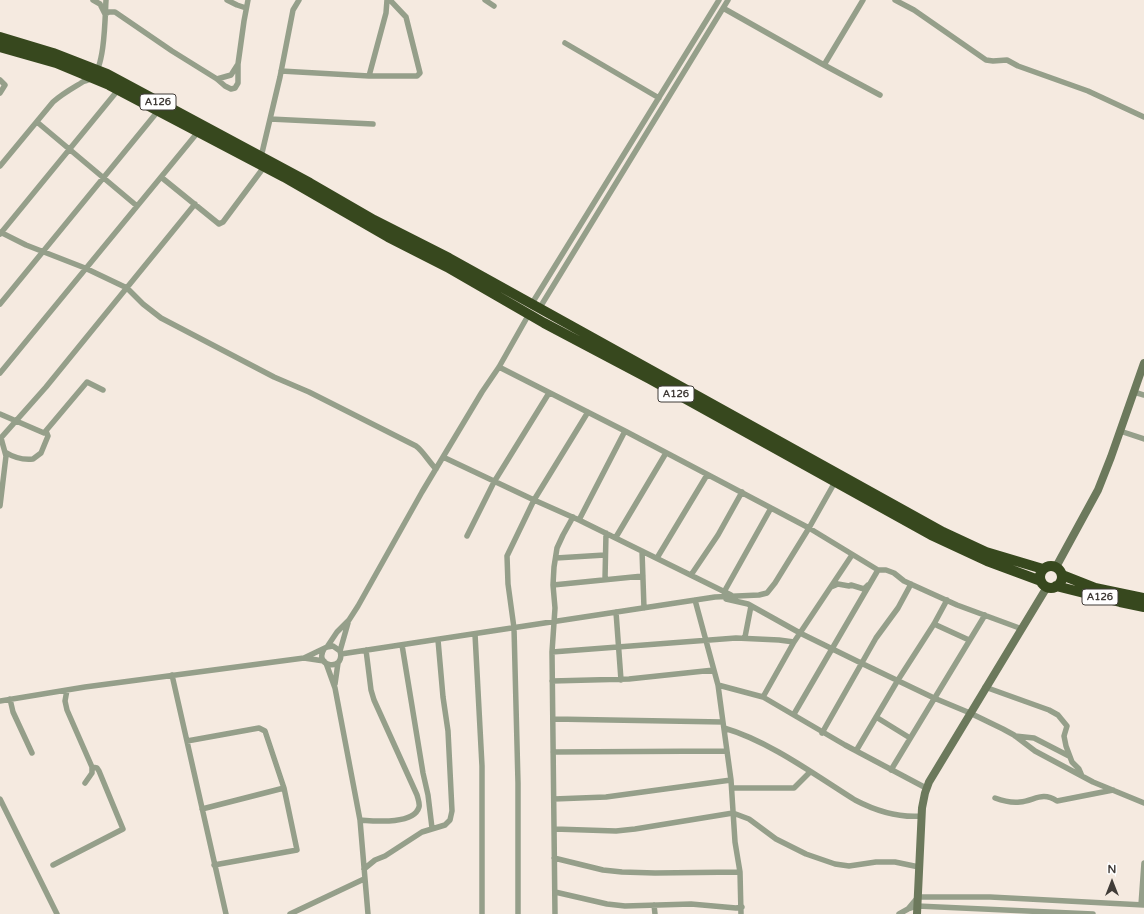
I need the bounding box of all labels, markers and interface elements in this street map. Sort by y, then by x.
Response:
road number: A126 [140,94,176,110]
road number: A126 [658,386,694,402]
road number: A126 [1082,589,1118,605]
north arrow [1092,862,1132,902]
text: N [1108,863,1116,876]

